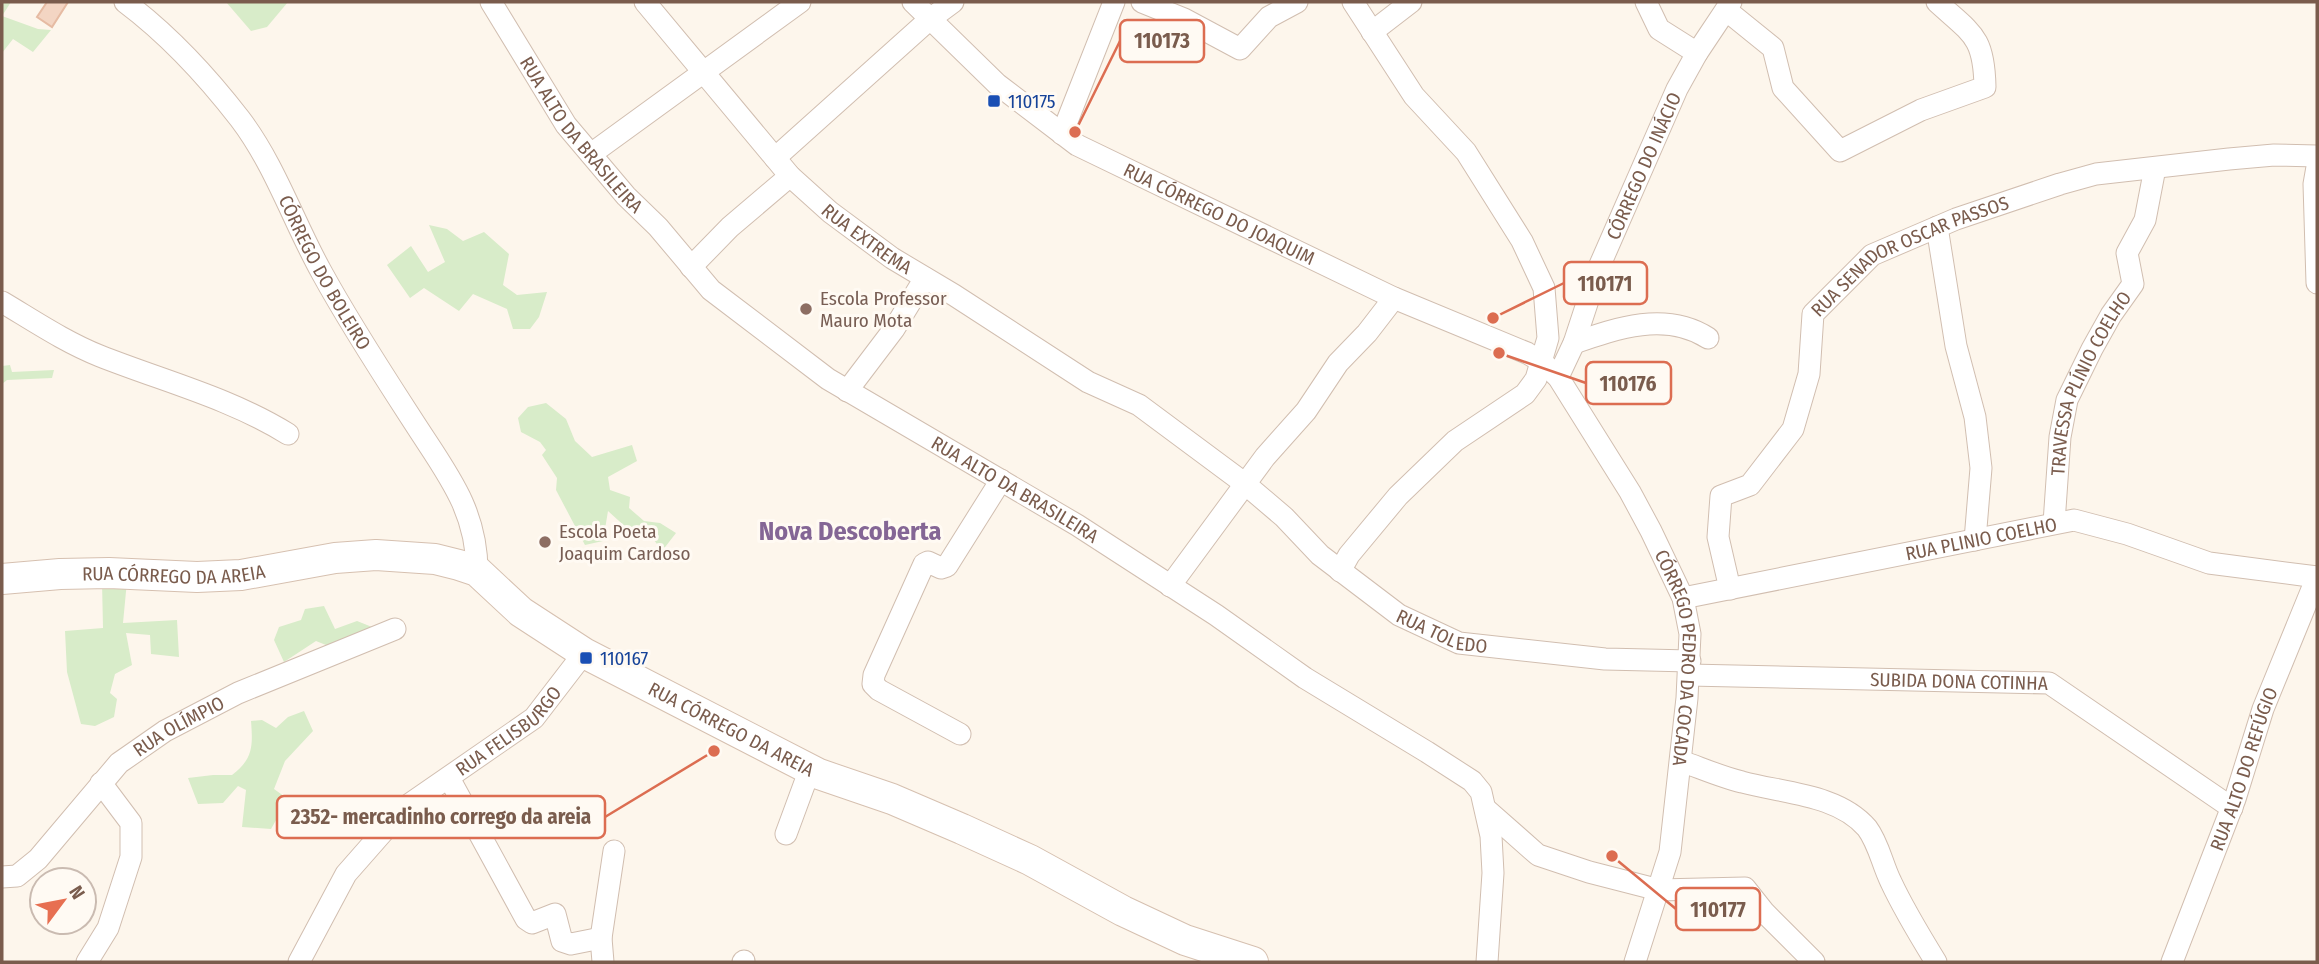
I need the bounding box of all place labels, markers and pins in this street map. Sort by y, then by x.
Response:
callout: 110173 [1120,20,1204,62]
place label: 110175 [1008,90,1056,113]
marker: 110175 [986,93,1002,109]
callout: 110171 [1564,262,1647,304]
place label: Escola Professor Mauro Mota [820,287,947,332]
marker: Escola Professor Mauro Mota [798,301,814,317]
callout: 110176 [1586,362,1671,404]
place label: Escola Poeta Joaquim Cardoso [559,520,690,565]
marker: Escola Poeta Joaquim Cardoso [537,534,553,550]
place label: 110167 [600,647,648,670]
marker: 110167 [578,650,594,666]
callout: 2352- mercadinho corrego da areia [277,796,605,838]
callout: 110177 [1676,888,1760,930]

